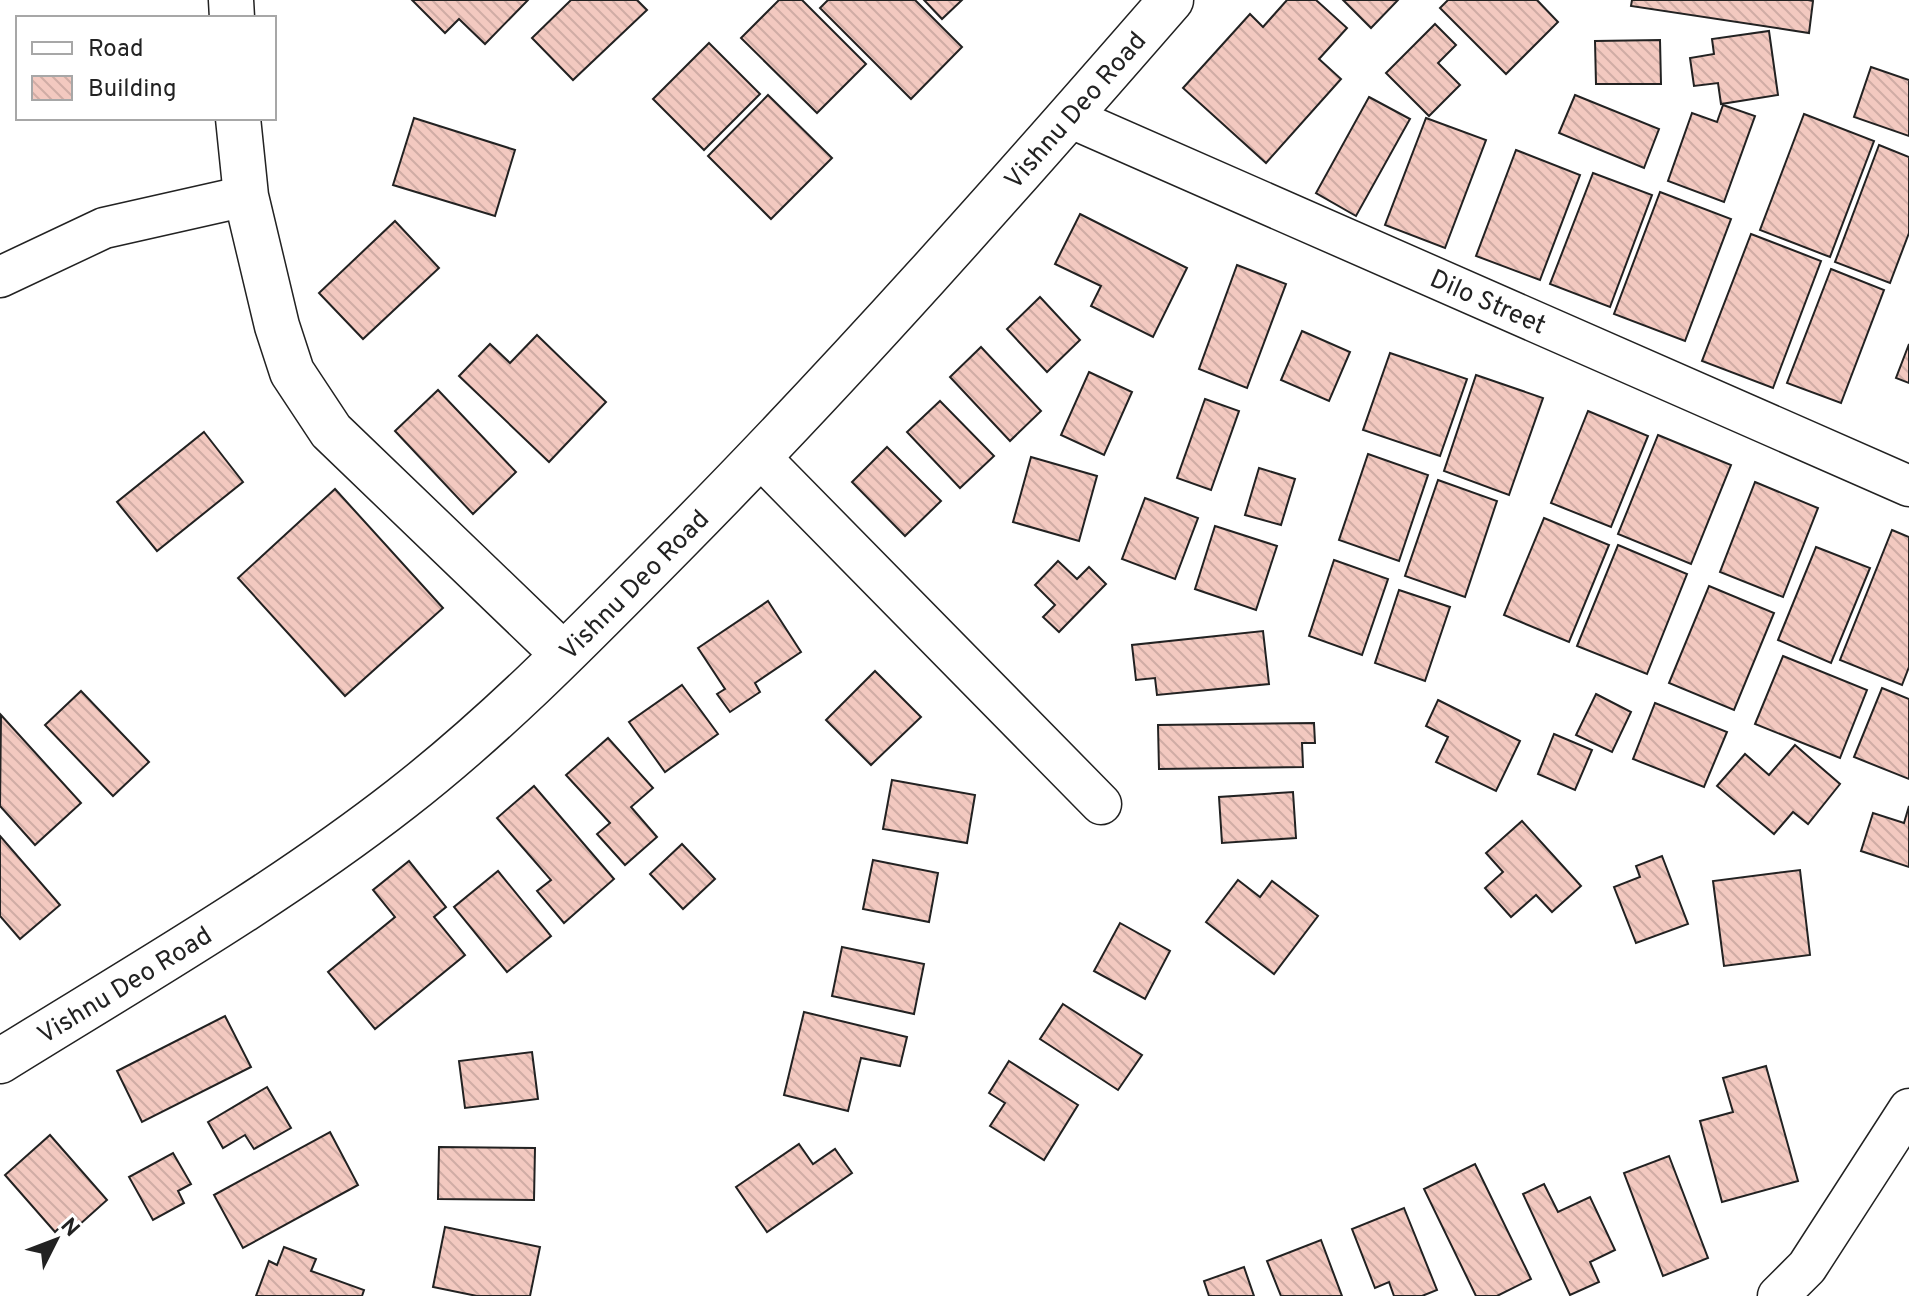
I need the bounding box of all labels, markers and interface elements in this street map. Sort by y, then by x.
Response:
legend [16,16,276,120]
street label: Vishnu Deo Road [998,26,1155,197]
text: Road [88,35,144,65]
text: Building [88,75,177,105]
street label: Dilo Street [1424,264,1550,343]
street label: Vishnu Deo Road [554,504,717,668]
street label: Vishnu Deo Road [32,920,219,1053]
north arrow [16,1200,96,1280]
text: N [54,1213,84,1243]

